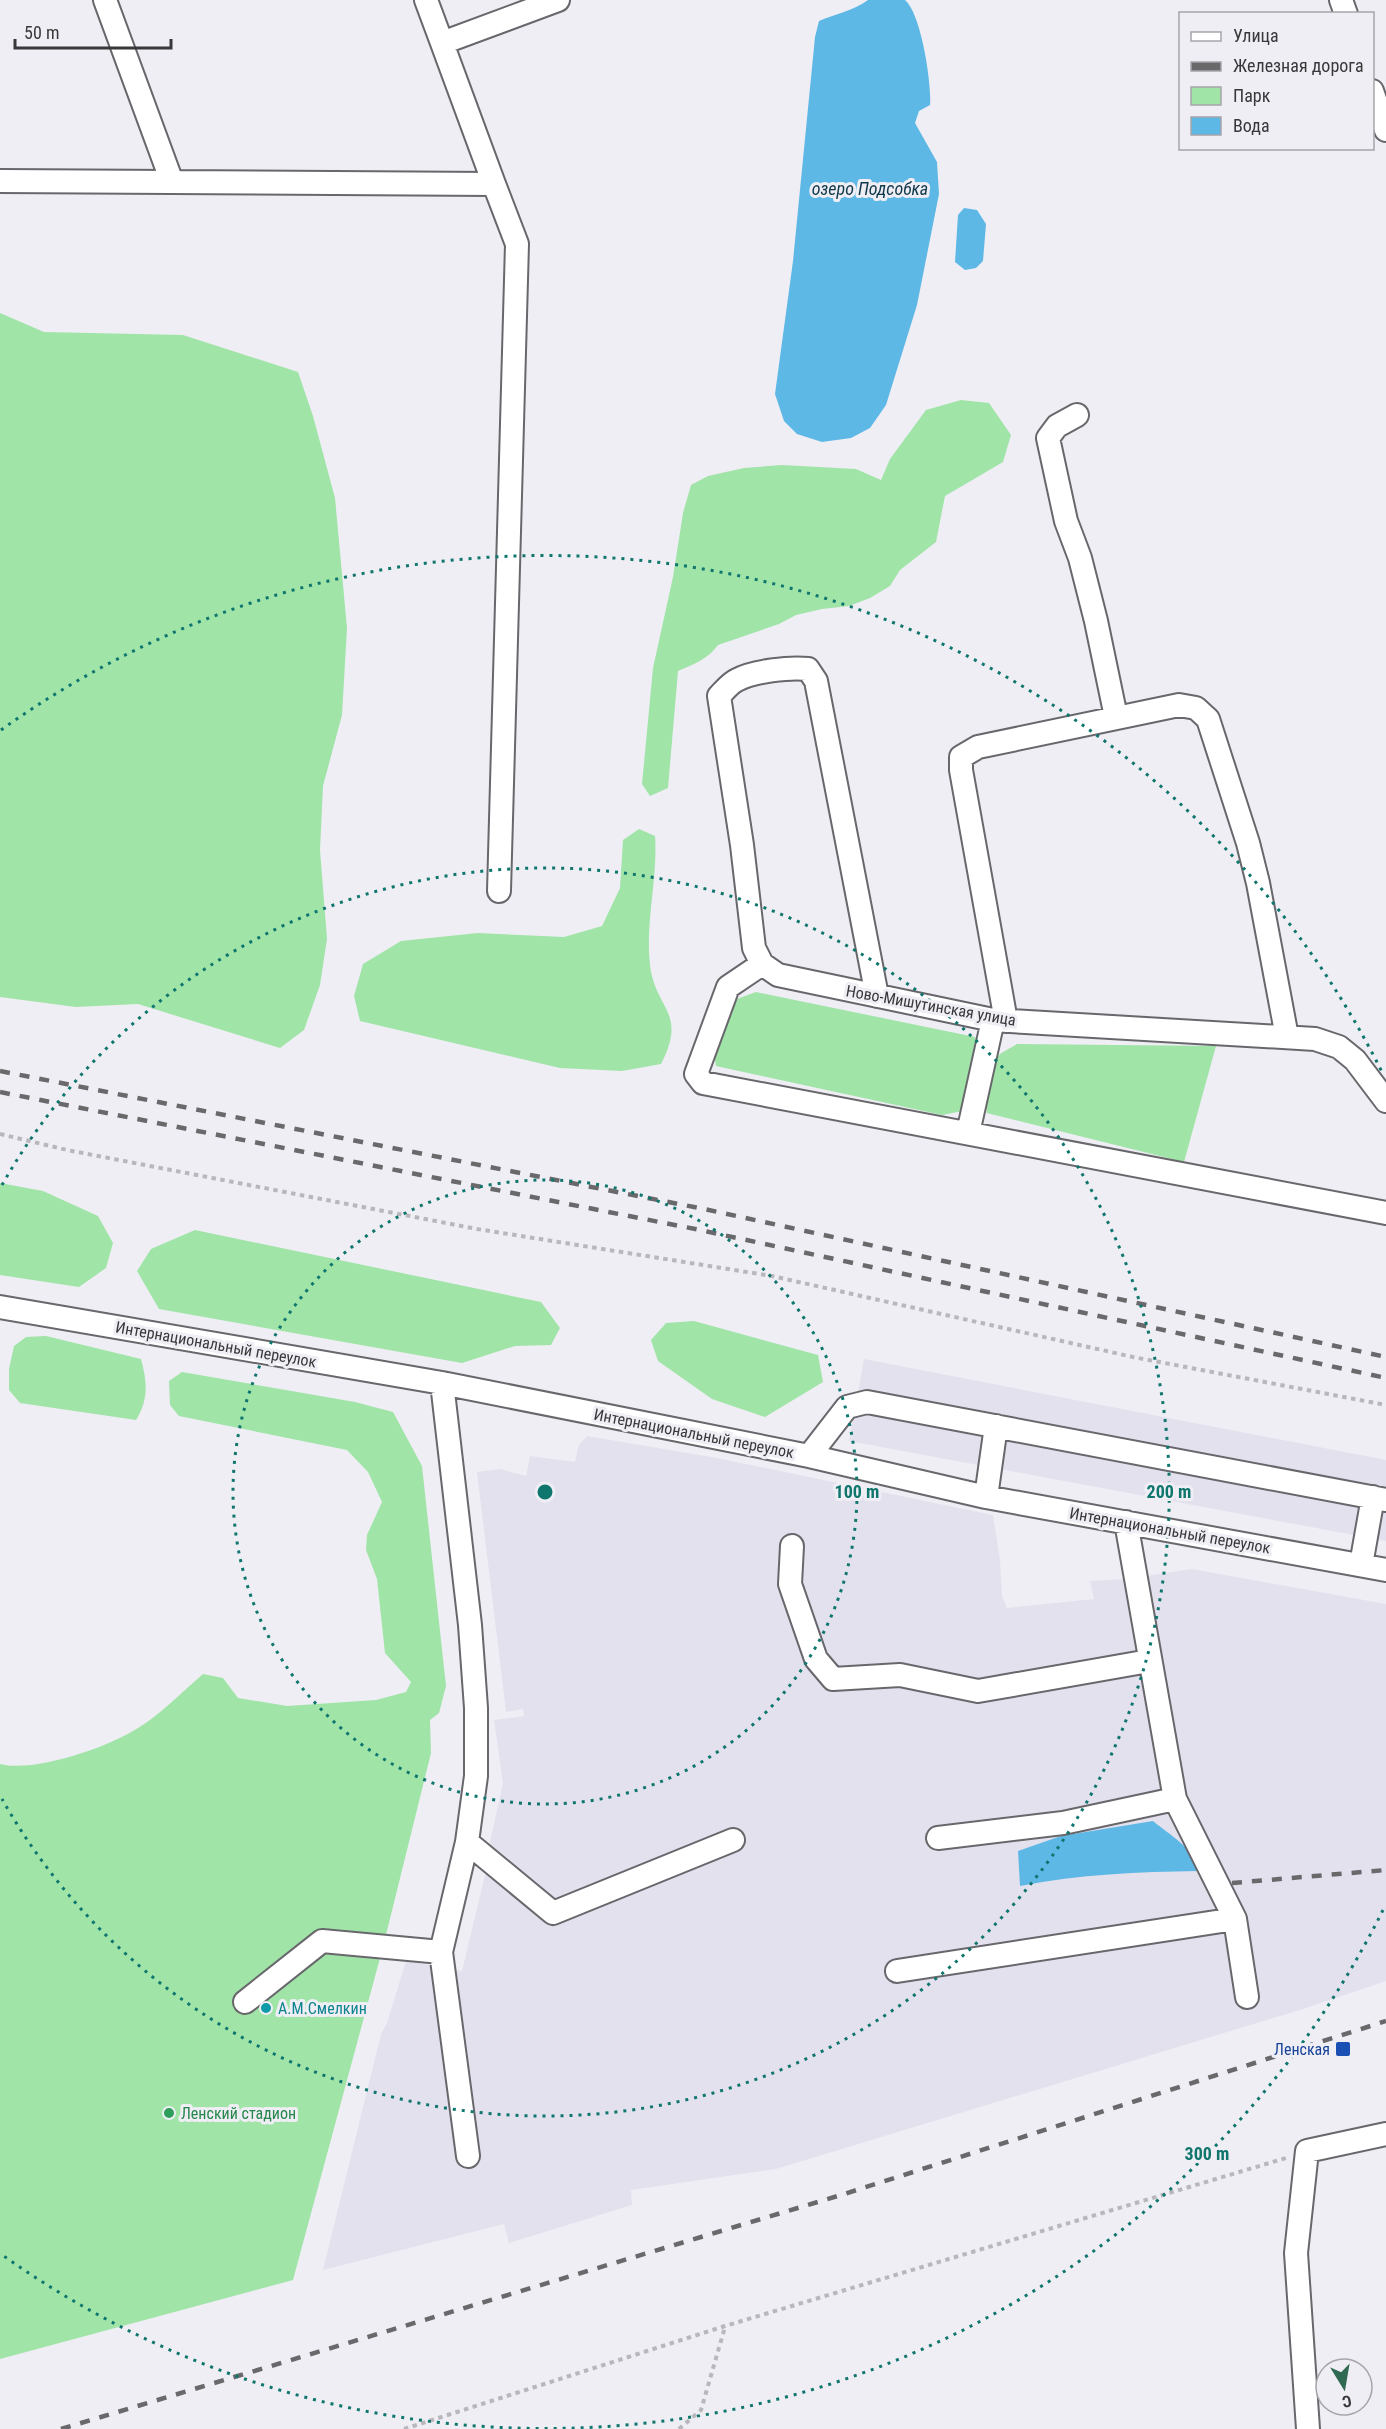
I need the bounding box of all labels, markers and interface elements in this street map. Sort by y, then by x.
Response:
scale bar [15,12,171,50]
legend [1179,12,1374,150]
text: 50 m [24,22,59,43]
text: Улица [1233,25,1279,46]
text: Железная дорога [1233,55,1364,76]
text: Парк [1233,85,1271,106]
text: Вода [1233,115,1270,136]
water label: озеро Подсобка [812,178,928,199]
street label: Ново-Мишутинская улица [845,981,1017,1030]
street label: Интернациональный переулок [114,1317,318,1372]
street label: Интернациональный переулок [592,1405,796,1462]
text: 100 m [835,1481,879,1502]
text: 200 m [1147,1481,1191,1502]
centre of rings [535,1482,555,1502]
street label: Интернациональный переулок [1068,1503,1272,1558]
place label: А.М.Смелкин [278,1999,367,2018]
marker: А.М.Смелкин [259,2001,273,2015]
place label: Ленская [1274,2040,1330,2059]
marker: Ленская [1334,2040,1352,2058]
place label: Ленский стадион [181,2104,296,2123]
marker: Ленский стадион [162,2106,176,2120]
text: 300 m [1185,2143,1229,2164]
north arrow [1314,2357,1374,2417]
text: С [1340,2391,1353,2411]

